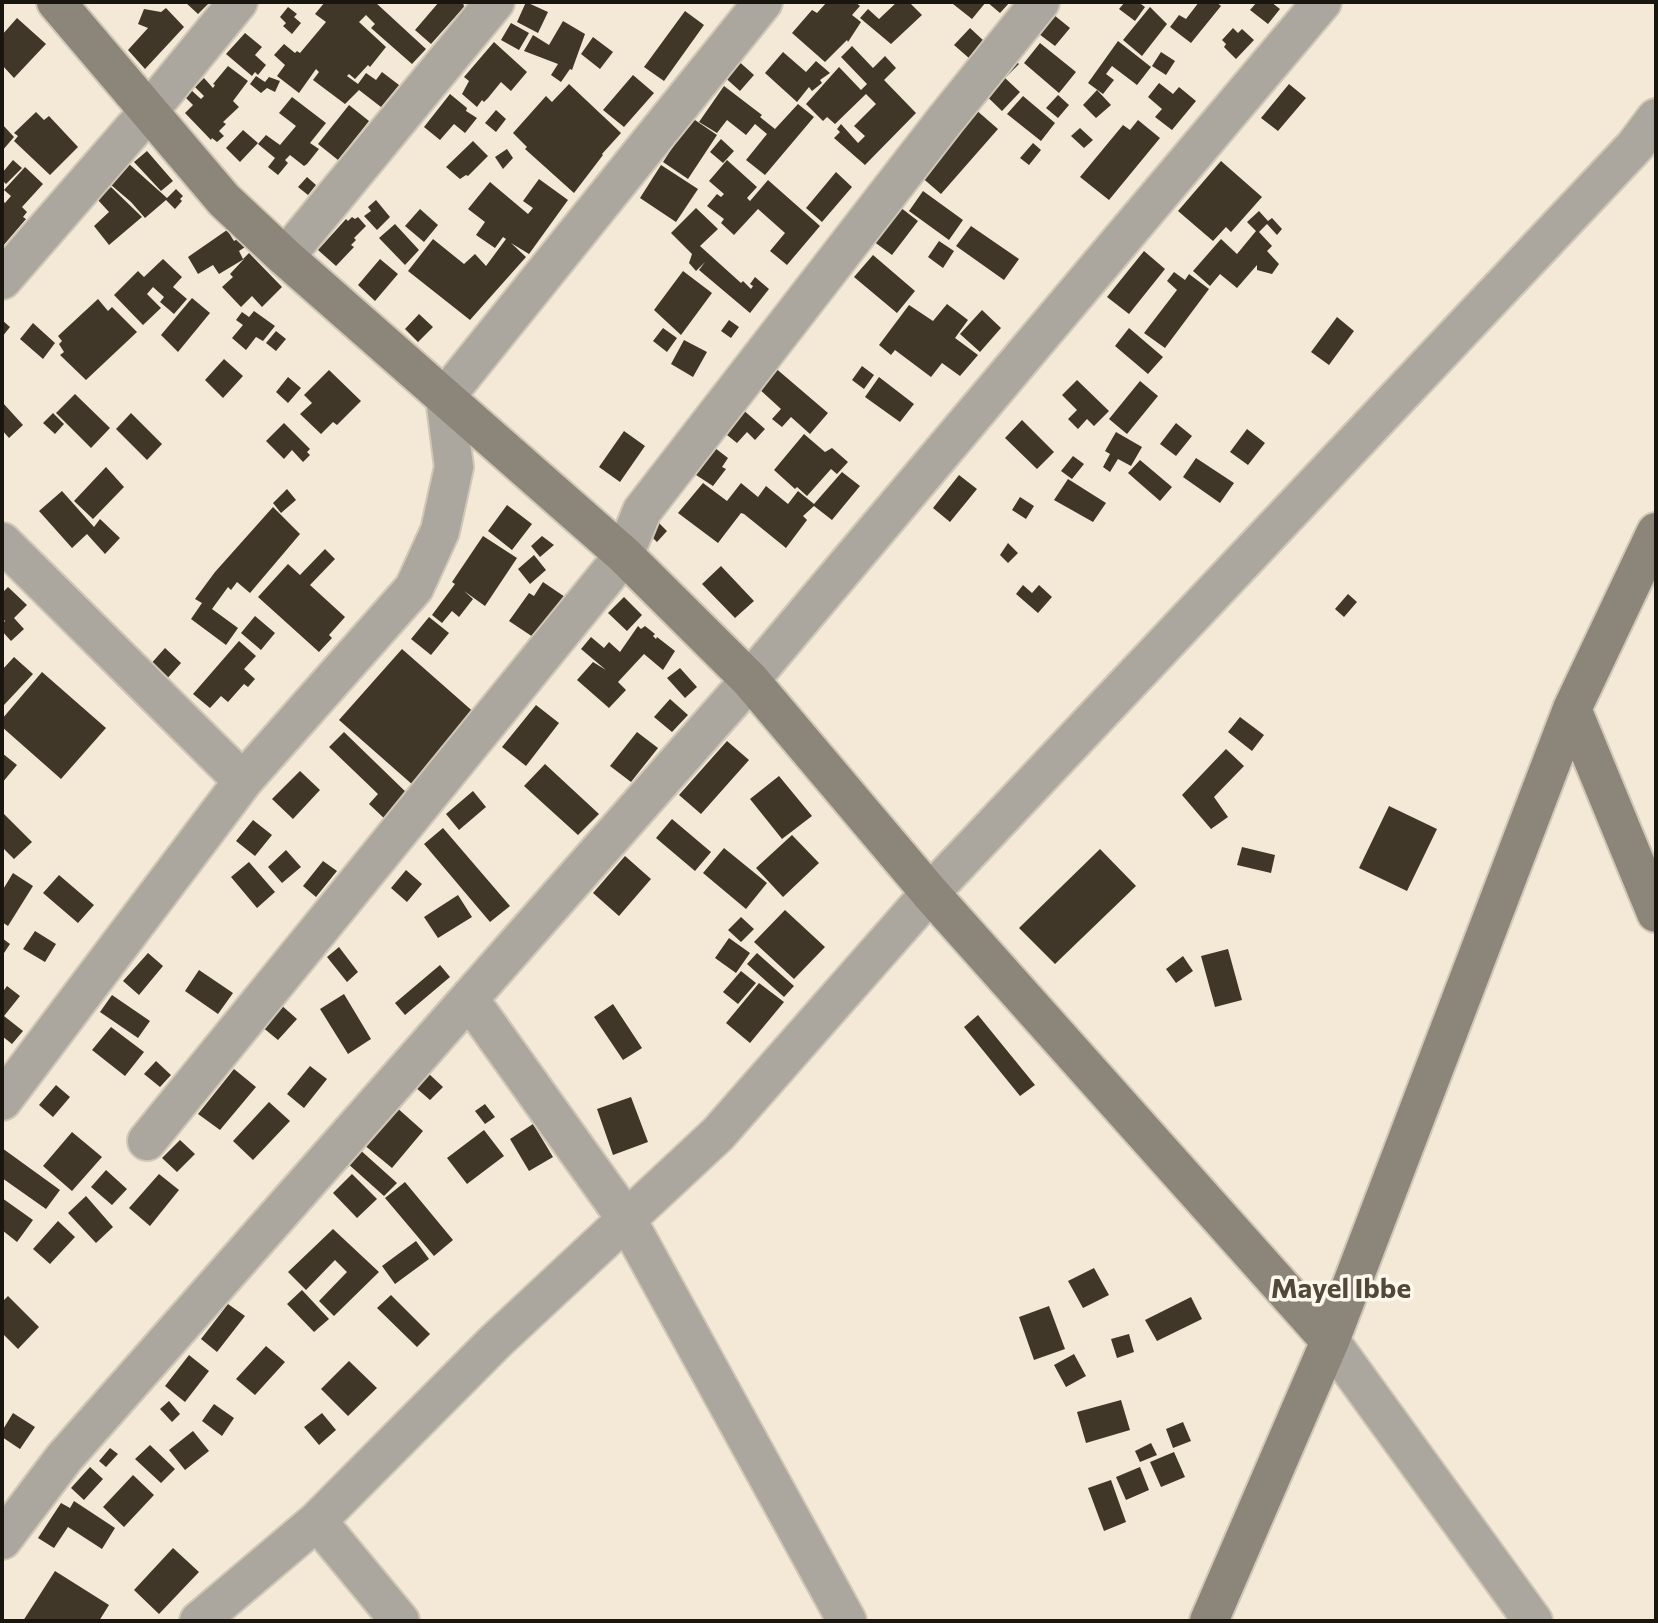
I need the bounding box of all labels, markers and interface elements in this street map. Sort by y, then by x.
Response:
district label: Mayel Ibbe [1271,1272,1411,1306]

